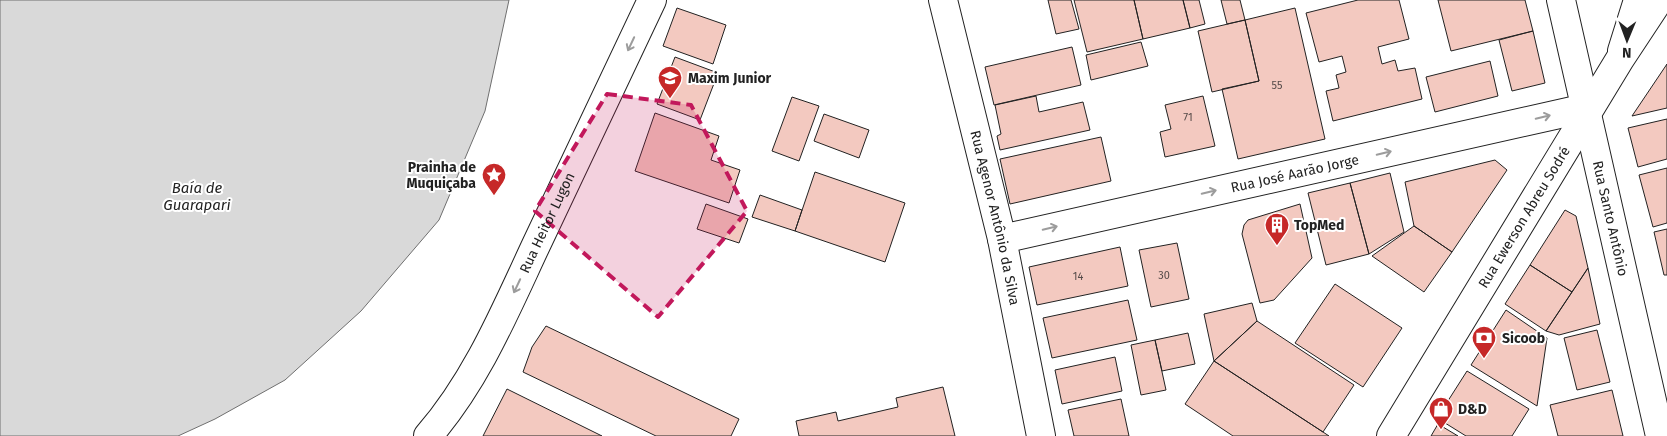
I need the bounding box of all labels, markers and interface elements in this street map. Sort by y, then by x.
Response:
north arrow [1602,15,1652,65]
one-way arrow [626,36,635,51]
text: N [1622,44,1632,61]
school or university icon: Maxim Junior [657,65,683,99]
place label: Maxim Junior [688,70,772,87]
house number: 55 [1272,79,1283,92]
house number: 71 [1183,111,1193,124]
one-way arrow [1534,112,1550,121]
street label: Rua Agenor Antônio da Silva [966,129,1023,307]
street label: Rua Ewerson Abreu Sodré [1475,144,1574,291]
one-way arrow [1376,148,1392,157]
street label: Rua José Aarão Jorge [1229,151,1361,196]
place label: Prainha de Muquiçaba [407,159,476,193]
street label: Rua Santo Antônio [1589,159,1631,278]
place icon: Prainha de Muquiçaba [481,162,507,196]
street label: Rua Heitor Lugon [516,170,579,276]
water label: Baía de Guarapari [163,179,231,214]
one-way arrow [1200,187,1216,196]
building icon: TopMed [1264,212,1290,246]
place label: TopMed [1294,217,1344,234]
one-way arrow [1042,223,1058,232]
house number: 30 [1158,269,1170,282]
house number: 14 [1073,270,1083,283]
one-way arrow [512,278,521,293]
bank icon: Sicoob [1471,325,1497,359]
place label: Sicoob [1502,330,1545,347]
shop icon: D&D [1428,396,1454,430]
place label: D&D [1458,401,1487,418]

